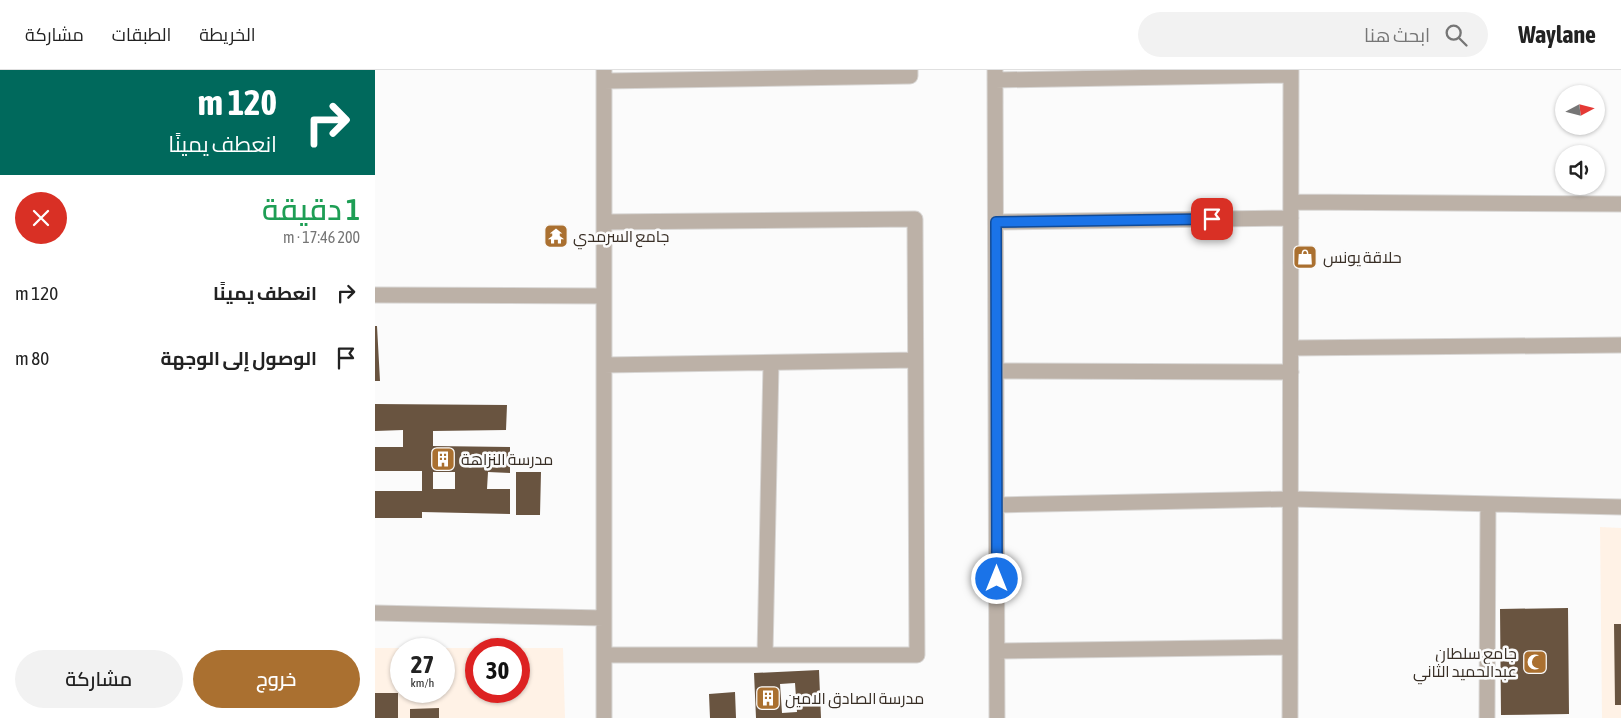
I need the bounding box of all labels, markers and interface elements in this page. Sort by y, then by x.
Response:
search box [1138,12,1488,57]
icon: search [1442,21,1470,49]
text: Waylane [1518,21,1596,48]
text: مشاركة [25,24,84,45]
text: الطبقات [112,24,171,45]
text: الخريطة [199,24,256,45]
text: ابحث هنا [1364,24,1430,46]
text: 120 m [198,82,277,122]
north arrow [1555,85,1605,135]
map controls [1555,85,1605,195]
icon: right [295,90,360,155]
text: انعطف يمينًا [168,131,277,157]
button: sound [1555,145,1605,195]
button: close [15,192,67,244]
text: 1 دقيقة [262,192,360,226]
pin [1191,198,1233,240]
icon: arrive [1198,205,1226,233]
temple icon: جامع السرمدي [543,223,569,249]
place label: جامع السرمدي [573,227,669,250]
text: 200 m · 17:46 [283,228,360,246]
shop icon: حلاقة يونس [1292,244,1318,270]
place label: حلاقة يونس [1323,248,1402,268]
icon: right [332,279,360,307]
text: 120 m [15,282,58,304]
text: انعطف يمينًا [213,282,317,304]
icon: arrive [332,344,360,372]
text: 80 m [15,347,49,369]
text: الوصول إلى الوجهة [160,347,317,369]
building icon: مدرسة النزاهة [430,446,456,472]
place label: مدرسة النزاهة [461,450,553,469]
position arrow [970,552,1022,604]
speed limit sign: 30 [465,638,530,703]
place label: جامع سلطان عبدالحميد الثاني [1413,644,1517,685]
mosque icon: جامع سلطان عبدالحميد الثاني [1522,649,1548,675]
button: مشاركة [15,650,183,708]
button: خروج [193,650,360,708]
text: 27 [411,650,434,678]
text: km/h [411,676,434,690]
building icon: مدرسة الصادق الامين [755,685,781,711]
place label: مدرسة الصادق الامين [785,689,924,709]

